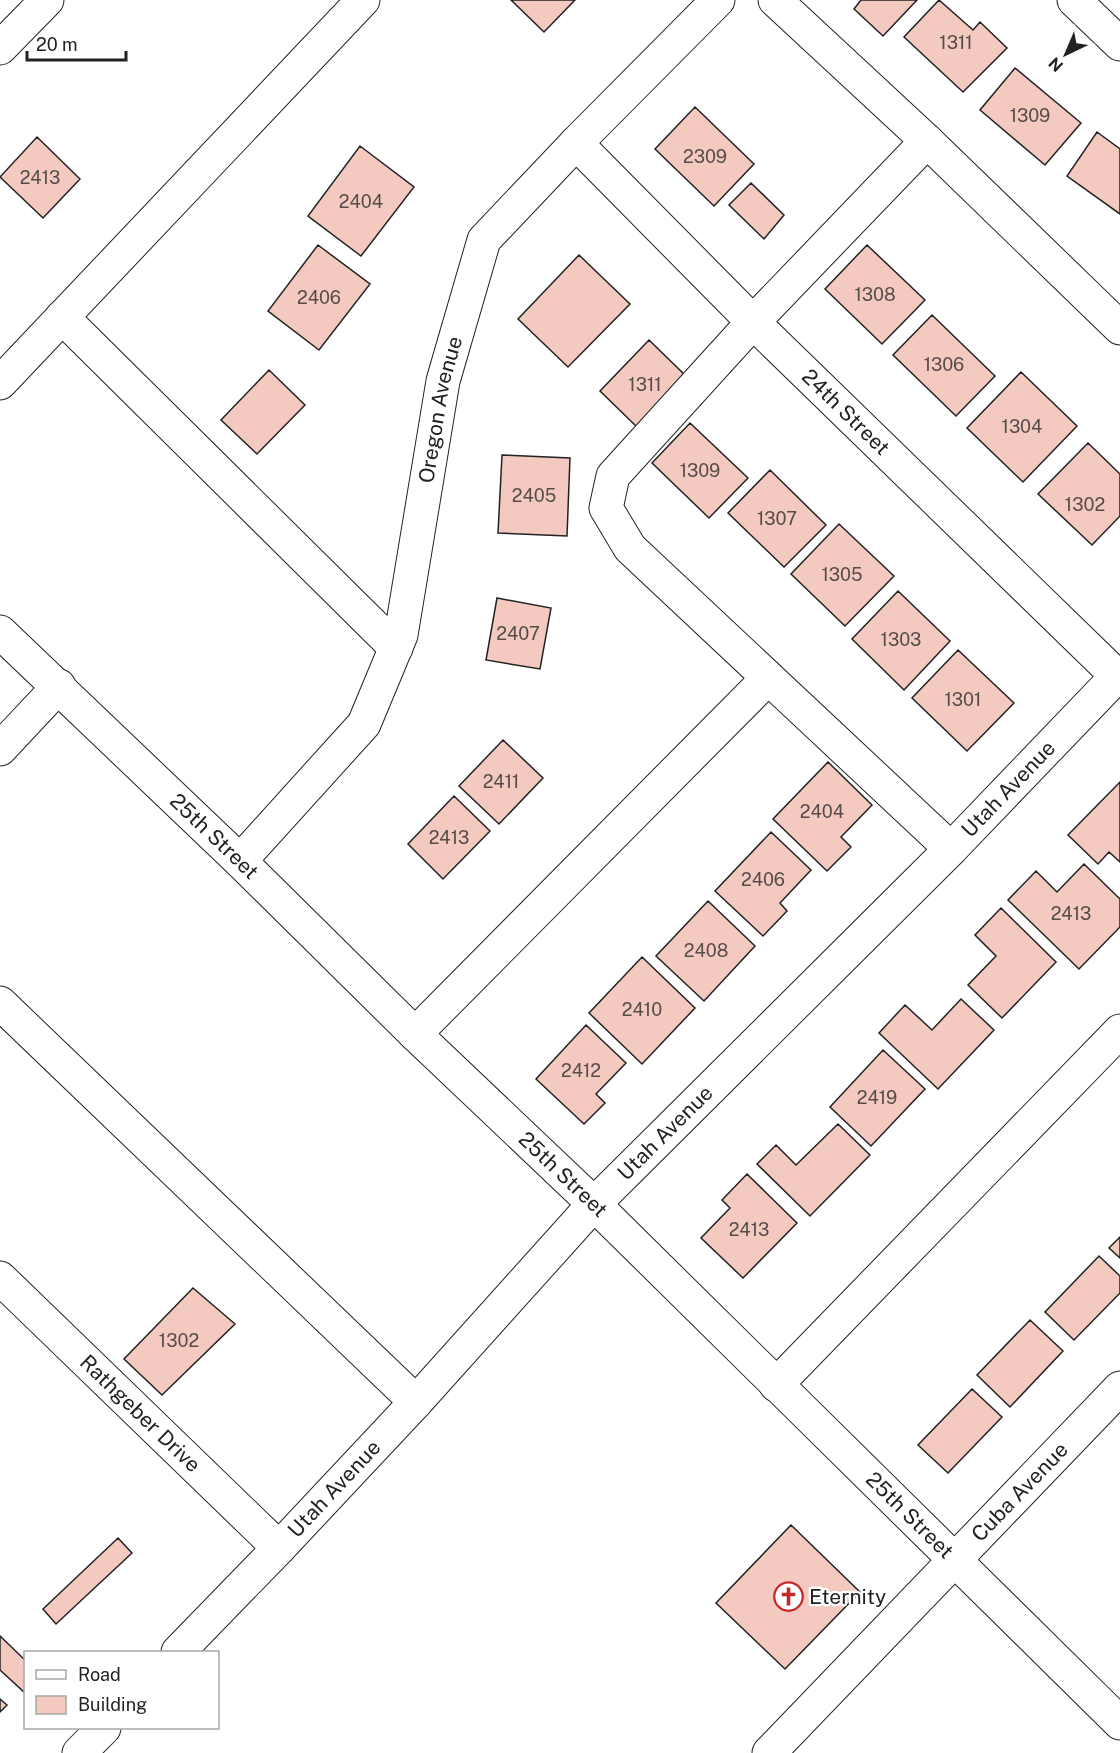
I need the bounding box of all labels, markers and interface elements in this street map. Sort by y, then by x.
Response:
scale bar [27,24,126,62]
north arrow [1036,24,1096,84]
house number: 1311 [939,32,973,53]
text: 20 m [36,34,78,55]
text: N [1045,53,1067,76]
house number: 1309 [1010,105,1050,126]
house number: 2309 [683,146,727,167]
house number: 2413 [20,167,60,188]
house number: 2404 [339,191,383,212]
house number: 1308 [854,284,896,305]
house number: 2406 [297,287,341,308]
street label: Oregon Avenue [413,333,467,485]
house number: 1306 [924,354,964,375]
street label: 24th Street [797,364,895,460]
house number: 1311 [628,374,662,395]
house number: 1304 [1002,416,1042,437]
house number: 1309 [680,460,720,481]
house number: 2405 [512,485,556,506]
house number: 1302 [1065,494,1105,515]
house number: 1307 [757,508,797,529]
house number: 1305 [821,564,863,585]
house number: 2407 [496,623,540,644]
house number: 1303 [881,629,921,650]
house number: 1301 [945,689,981,710]
street label: Utah Avenue [956,735,1060,842]
house number: 2411 [483,771,519,792]
street label: 25th Street [165,788,264,884]
house number: 2404 [800,801,844,822]
house number: 2413 [429,827,469,848]
house number: 2406 [741,869,785,890]
house number: 2413 [1051,903,1091,924]
house number: 2408 [684,940,728,961]
house number: 2410 [622,999,662,1020]
house number: 2412 [561,1060,601,1081]
street label: Utah Avenue [612,1080,718,1185]
house number: 2419 [857,1087,897,1108]
street label: 25th Street [514,1126,613,1222]
house number: 2413 [729,1219,769,1240]
house number: 1302 [159,1330,199,1351]
street label: Rathgeber Drive [75,1349,206,1477]
street label: Utah Avenue [282,1435,386,1542]
street label: Cuba Avenue [966,1437,1073,1547]
street label: 25th Street [861,1467,959,1564]
church icon: Eternity [772,1581,804,1613]
place label: Eternity [809,1584,886,1609]
legend [24,1651,219,1729]
text: Road [78,1664,121,1685]
text: Building [78,1694,147,1715]

